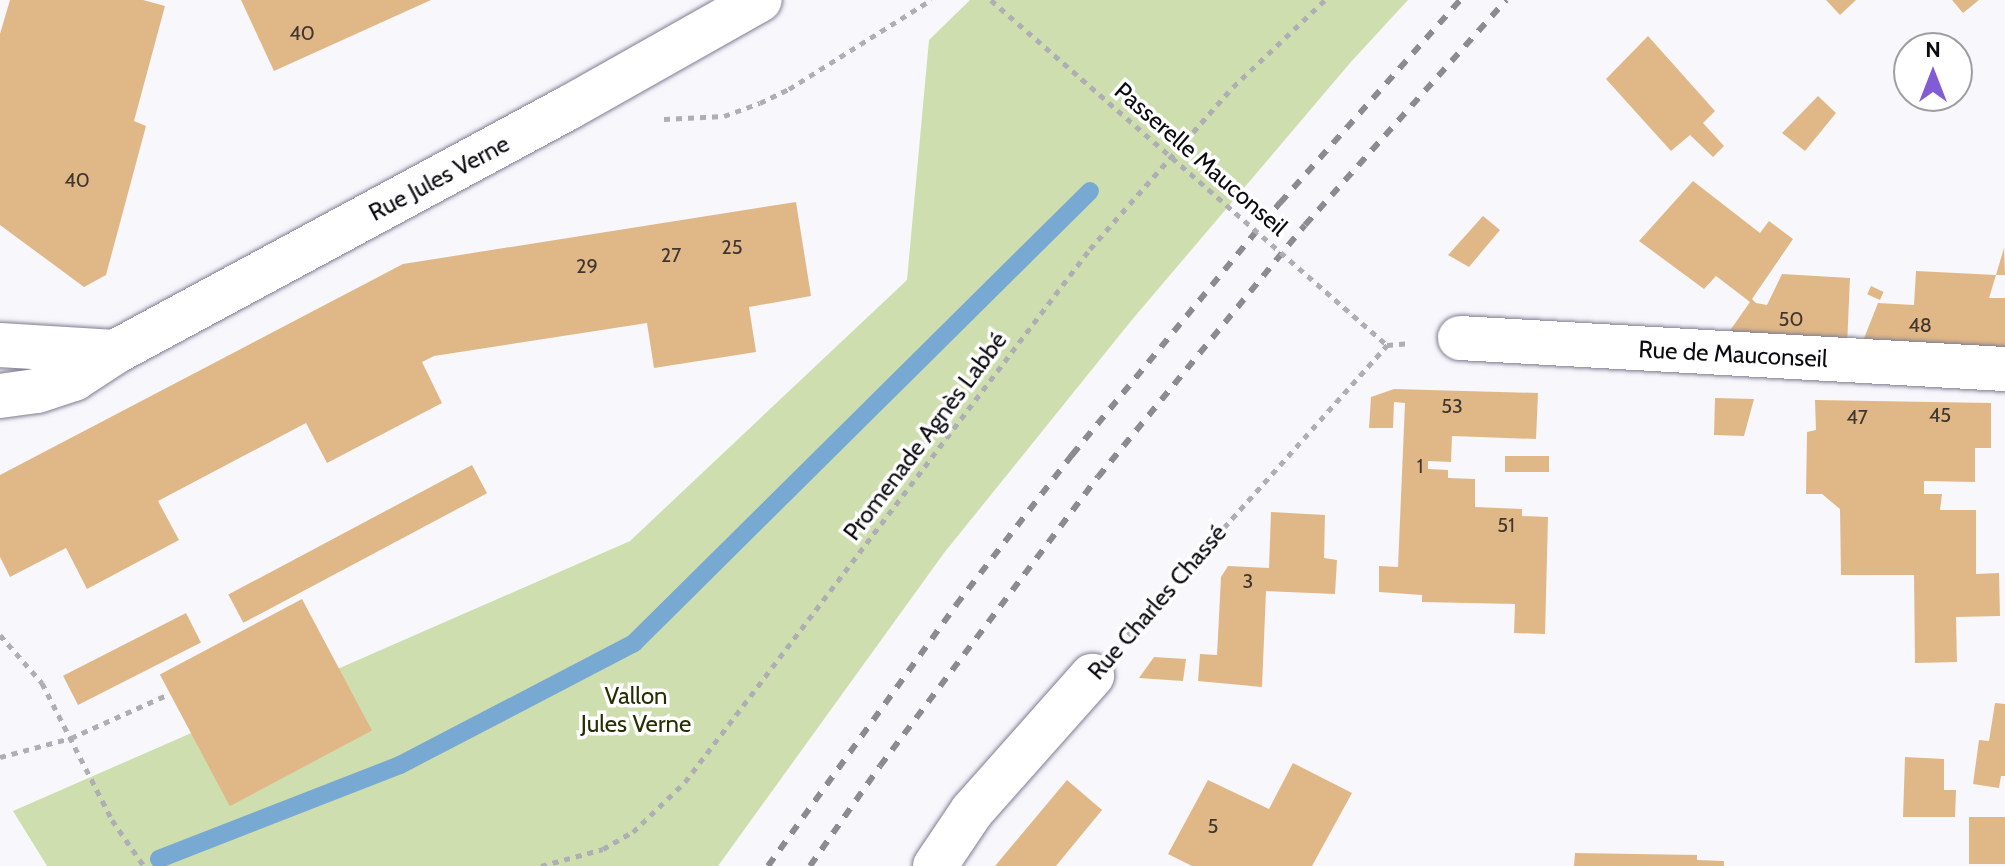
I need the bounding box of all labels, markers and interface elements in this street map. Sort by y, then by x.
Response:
house number: 40 [289,21,315,45]
north arrow [1893,32,1973,112]
text: N [1925,36,1941,63]
street label: Passerelle Mauconseil [1109,76,1293,242]
street label: Rue Jules Verne [364,129,514,227]
house number: 40 [64,168,90,192]
house number: 25 [721,235,743,259]
house number: 27 [661,243,681,267]
house number: 29 [576,254,598,278]
house number: 50 [1779,307,1803,331]
house number: 48 [1908,313,1932,337]
street label: Promenade Agnès Labbé [837,326,1013,546]
street label: Rue de Mauconseil [1638,335,1828,373]
house number: 53 [1441,394,1463,418]
house number: 45 [1929,403,1951,427]
house number: 47 [1846,405,1868,429]
house number: 1 [1417,454,1423,478]
house number: 51 [1497,513,1515,537]
street label: Rue Charles Chassé [1082,519,1232,685]
house number: 3 [1243,569,1253,593]
park label: Vallon Jules Verne [581,682,691,738]
house number: 5 [1208,814,1218,838]

